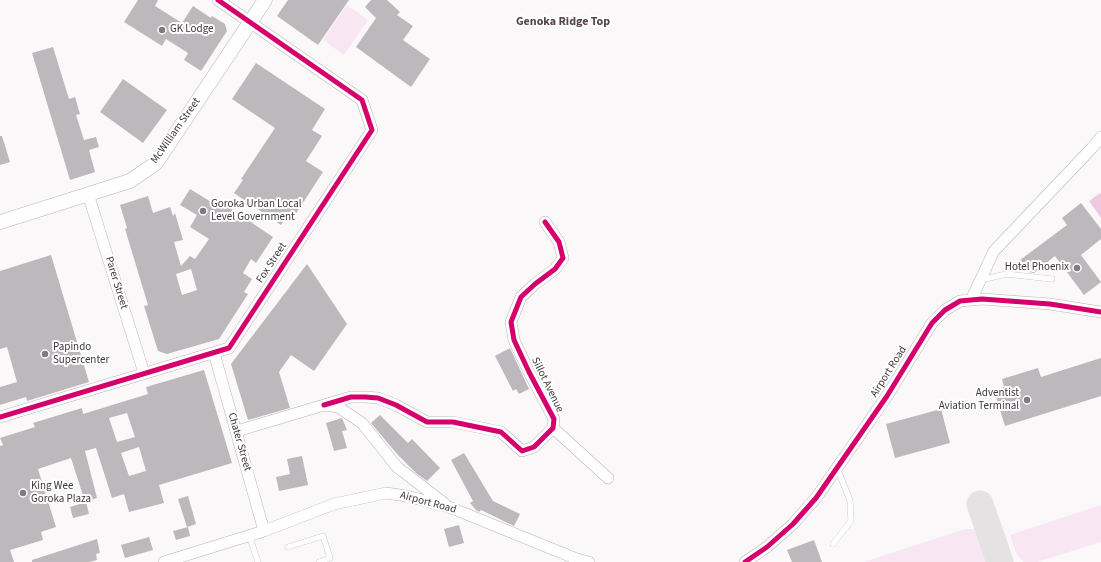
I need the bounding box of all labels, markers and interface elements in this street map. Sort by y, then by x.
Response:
district label: Genoka Ridge Top [516,15,610,29]
place label: GK Lodge [170,23,213,37]
marker: GK Lodge [157,25,167,35]
street label: McWilliam Street [148,96,204,166]
place label: Goroka Urban Local Level Government [211,198,302,224]
marker: Goroka Urban Local Level Government [198,206,208,216]
street label: Fox Street [254,240,290,286]
street label: Parer Street [102,255,130,311]
place label: Hotel Phoenix [1005,261,1069,275]
marker: Hotel Phoenix [1072,263,1082,273]
place label: Papindo Supercenter [53,341,109,367]
street label: Airport Road [868,344,910,400]
marker: Papindo Supercenter [40,349,50,359]
street label: Sillot Avenue [528,355,566,415]
place label: Adventist Aviation Terminal [939,387,1019,413]
marker: Adventist Aviation Terminal [1022,395,1032,405]
street label: Chater Street [224,411,254,473]
place label: King Wee Goroka Plaza [31,480,91,506]
marker: King Wee Goroka Plaza [18,488,28,498]
street label: Airport Road [398,489,458,517]

